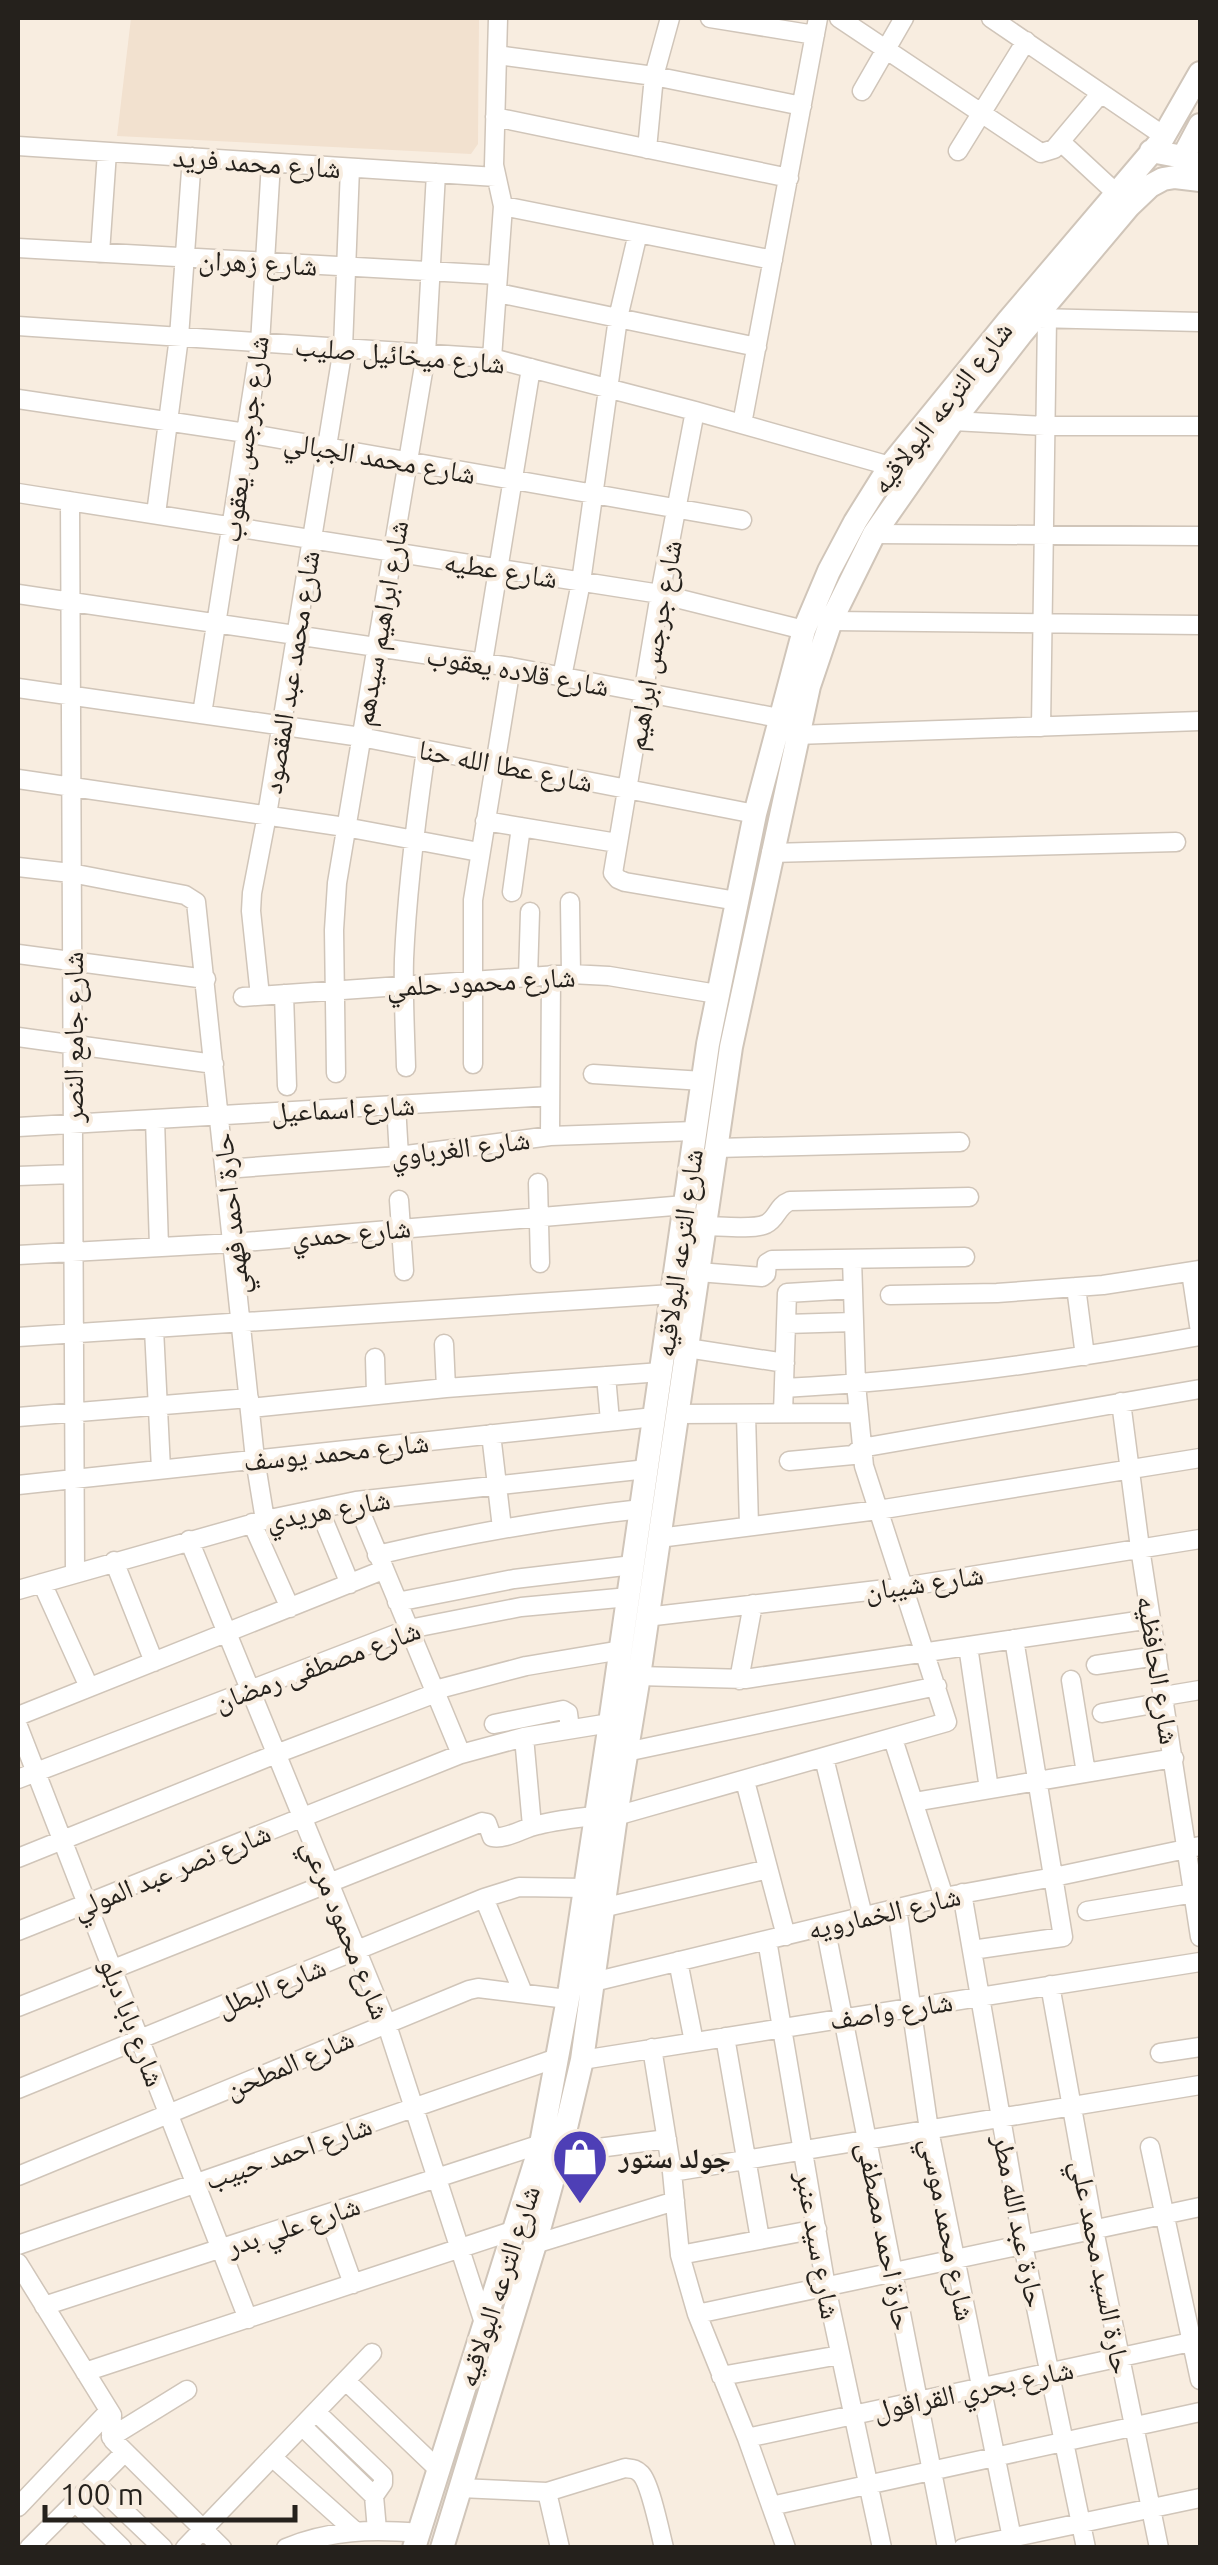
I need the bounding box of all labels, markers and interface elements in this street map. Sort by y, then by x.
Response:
street label: شارع محمد فريد [172,141,342,186]
street label: شارع زهران [198,243,318,284]
street label: شارع الترعه البولاقيه [864,315,1020,501]
street label: شارع ميخائيل صليب [293,329,506,382]
street label: شارع جرجس يعقوب [214,334,277,545]
street label: شارع محمد الجبالي [280,425,478,497]
street label: شارع ابراهيم سيدهم [347,518,417,729]
street label: شارع جرجس ابراهيم [619,537,691,753]
street label: شارع عطيه [442,545,560,596]
street label: شارع محمد عبد المقصود [255,548,327,796]
street label: شارع قلاده يعقوب [424,639,612,704]
street label: شارع عطا الله حنا [416,733,596,800]
street label: شارع جامع النصر [57,952,91,1123]
street label: شارع محمود حلمي [386,961,577,1010]
street label: شارع اسماعيل [270,1089,416,1130]
street label: شارع الغرباوي [388,1123,533,1179]
street label: حارة احمد فهمي [206,1131,262,1296]
street label: شارع الترعه البولاقيه [648,1147,711,1359]
street label: شارع حمدي [290,1211,413,1261]
street label: شارع محمد يوسف [242,1426,431,1479]
street label: شارع هريدي [264,1483,394,1543]
street label: شارع شيبان [863,1558,986,1609]
street label: شارع الحافظيه [1129,1593,1186,1747]
street label: شارع مصطفى رمضان [210,1613,425,1720]
street label: شارع نصر عبد المولي [67,1816,278,1931]
street label: شارع محمود مرعي [289,1835,397,2026]
street label: شارع الخمارويه [805,1879,964,1948]
street label: شارع البطل [212,1950,331,2025]
street label: شارع بابا دبلو [92,1953,172,2092]
street label: شارع واصف [827,1985,955,2038]
street label: شارع المطحن [220,2022,359,2107]
street label: شارع احمد حبيب [201,2109,376,2198]
shop icon: جولد ستور [550,2127,610,2206]
street label: حارة عبد الله مطر [987,2131,1052,2310]
street label: شارع محمد موسي [908,2135,982,2325]
street label: حارة احمد مصطفى [850,2139,919,2334]
place label: جولد ستور [618,2142,731,2174]
street label: حارة السيد محمد علي [1058,2157,1138,2378]
street label: شارع سيد عنبر [788,2168,847,2322]
street label: شارع الترعه البولاقيه [451,2181,548,2391]
street label: شارع علي بدر [222,2189,366,2269]
street label: شارع بحري القراقول [870,2353,1078,2433]
scale bar [45,2460,295,2522]
text: 100 m [60,2477,144,2511]

